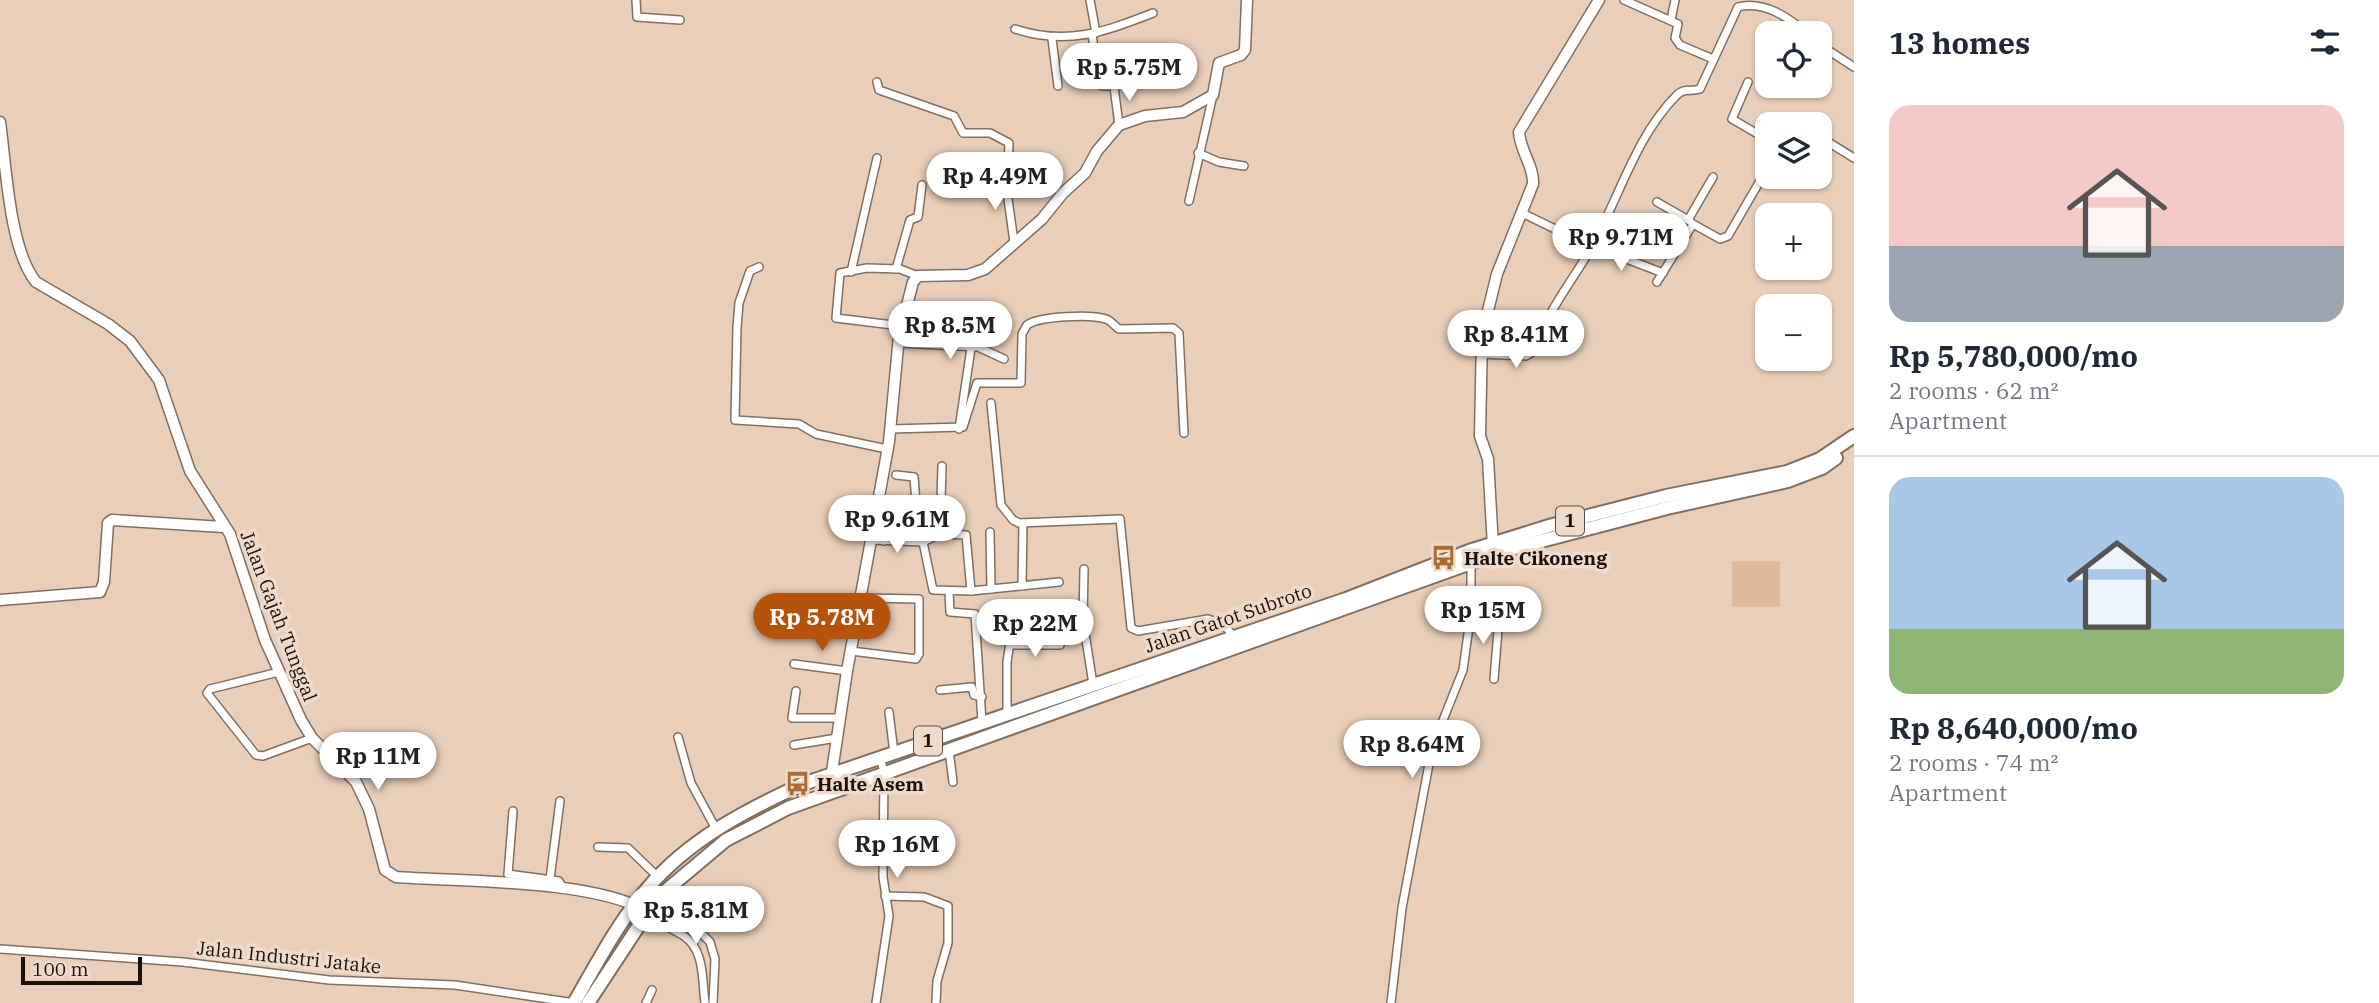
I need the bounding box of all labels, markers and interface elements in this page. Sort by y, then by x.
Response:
map controls [1755,21,1832,371]
button: locate [1755,21,1832,98]
text: 13 homes [1889,23,2030,62]
icon: filters [2306,23,2344,61]
pin: Rp 5.75M [1057,43,1201,103]
text: Rp 5.75M [1076,51,1182,81]
button: layers [1755,112,1832,189]
icon: home [2054,150,2180,276]
pin: Rp 4.49M [923,152,1067,212]
text: Rp 4.49M [942,160,1048,190]
button: + [1755,203,1832,280]
pin: Rp 9.71M [1549,214,1693,273]
text: Rp 9.71M [1568,221,1674,251]
button: − [1755,294,1832,371]
pin: Rp 8.5M [885,302,1015,361]
text: Rp 8.5M [904,309,996,339]
pin: Rp 8.41M [1444,310,1588,370]
text: Rp 8.41M [1463,318,1569,348]
text: Rp 5,780,000/mo [1889,336,2138,375]
text: 2 rooms · 62 m² [1889,375,2059,405]
text: Apartment [1889,405,2007,435]
pin: Rp 9.61M [825,496,969,555]
text: Rp 9.61M [844,503,950,533]
road number: 1 [1556,506,1584,536]
icon: home [2054,522,2180,648]
street label: Jalan Gajah Tunggal [235,527,323,705]
bus stop icon: Halte Cikoneng [1430,544,1458,572]
place label: Halte Cikoneng [1464,546,1607,570]
street label: Jalan Gatot Subroto [1141,578,1315,658]
pin: Rp 15M [1426,586,1540,646]
pin: Rp 5.78M [750,594,894,653]
text: Rp 15M [1440,594,1526,624]
pin: Rp 22M [978,600,1092,659]
text: Rp 5.78M [769,601,875,631]
text: Rp 22M [992,607,1078,637]
text: Rp 8,640,000/mo [1889,708,2138,747]
pin: Rp 8.64M [1340,720,1484,780]
road number: 1 [914,726,942,756]
text: Rp 8.64M [1359,728,1465,758]
pin: Rp 11M [321,732,435,792]
text: Rp 11M [335,740,421,770]
text: 2 rooms · 74 m² [1889,747,2059,777]
bus stop icon: Halte Asem [783,770,811,798]
place label: Halte Asem [817,772,924,796]
text: Apartment [1889,777,2007,807]
pin: Rp 16M [840,820,954,880]
text: Rp 16M [854,828,940,858]
pin: Rp 5.81M [624,886,768,946]
text: Rp 5.81M [643,894,749,924]
street label: Jalan Industri Jatake [196,935,382,979]
scale bar [21,954,142,986]
text: 100 m [32,957,89,981]

